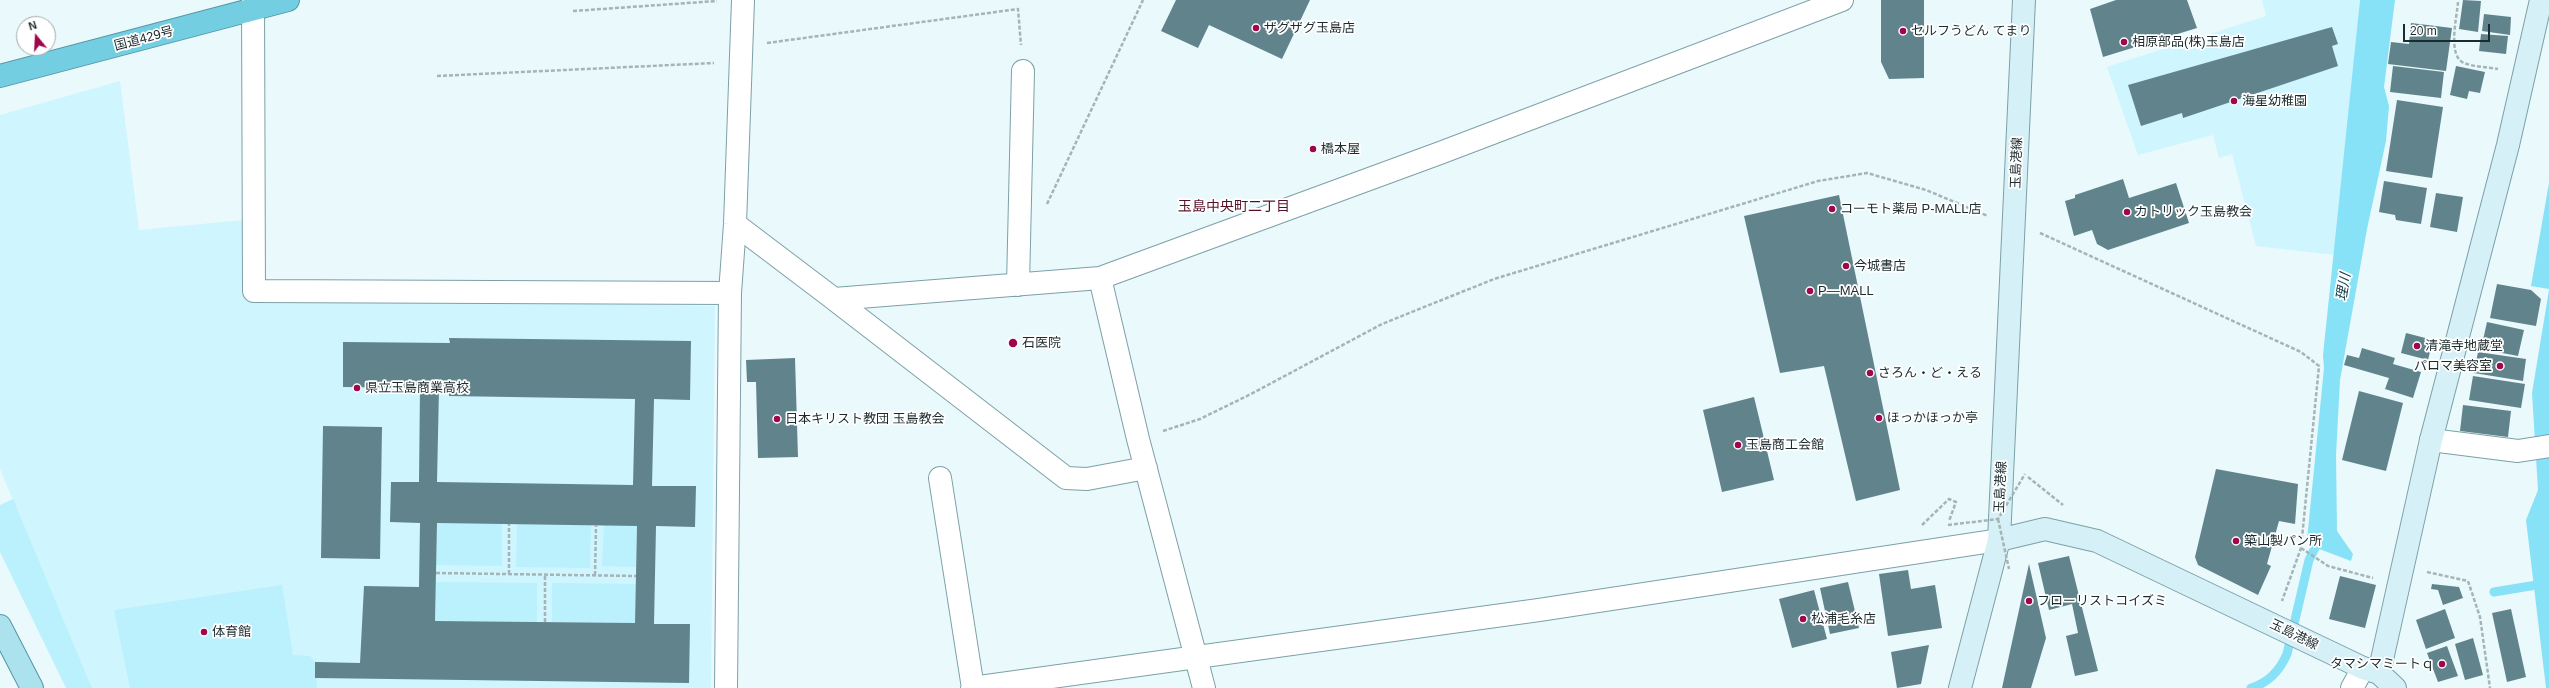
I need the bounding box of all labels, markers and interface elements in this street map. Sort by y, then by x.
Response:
north arrow [16,16,56,56]
scale bar [2405,16,2492,42]
text: N [27,19,38,32]
place label: ザグザグ玉島店 [1264,20,1355,36]
marker: ザグザグ玉島店 [1251,23,1261,33]
place label: セルフうどん てまり [1911,23,2032,39]
street label: 国道429号 [113,24,175,54]
text: 20 m [2410,24,2437,38]
marker: セルフうどん てまり [1898,26,1908,36]
place label: 相原部品(株)玉島店 [2132,34,2245,50]
marker: 相原部品(株)玉島店 [2119,37,2129,47]
place label: 海星幼稚園 [2242,93,2307,109]
marker: 海星幼稚園 [2229,96,2239,106]
street label: 玉島港線 [2008,137,2026,189]
place label: 橋本屋 [1321,141,1360,157]
marker: 橋本屋 [1308,144,1318,154]
district label: 玉島中央町二丁目 [1178,199,1290,215]
place label: コーモト薬局 P-MALL店 [1840,201,1982,217]
marker: コーモト薬局 P-MALL店 [1827,204,1837,214]
place label: カトリック玉島教会 [2135,204,2252,220]
marker: カトリック玉島教会 [2122,207,2132,217]
place label: 今城書店 [1854,258,1906,274]
marker: 今城書店 [1841,261,1851,271]
water label: 理川 [2333,272,2355,302]
place label: P―MALL [1818,283,1874,299]
marker: P―MALL [1805,286,1815,296]
place label: 石医院 [1022,335,1061,351]
marker: 石医院 [1007,337,1019,349]
place label: 清滝寺地蔵堂 [2425,338,2503,354]
marker: 清滝寺地蔵堂 [2412,341,2422,351]
place label: パロマ美容室 [2414,358,2492,374]
marker: パロマ美容室 [2495,361,2505,371]
place label: さろん・ど・える [1878,365,1982,381]
marker: さろん・ど・える [1865,368,1875,378]
place label: 県立玉島商業高校 [365,380,469,396]
marker: 県立玉島商業高校 [352,383,362,393]
place label: ほっかほっか亭 [1887,410,1978,426]
place label: 日本キリスト教団 玉島教会 [785,411,945,427]
marker: ほっかほっか亭 [1874,413,1884,423]
marker: 日本キリスト教団 玉島教会 [772,414,782,424]
place label: 玉島商工会館 [1746,437,1824,453]
marker: 玉島商工会館 [1733,440,1743,450]
street label: 玉島港線 [1992,461,2010,513]
place label: 築山製パン所 [2244,533,2322,549]
marker: 築山製パン所 [2231,536,2241,546]
place label: フローリストコイズミ [2037,593,2167,609]
marker: フローリストコイズミ [2024,596,2034,606]
place label: 松浦毛糸店 [1811,611,1876,627]
marker: 松浦毛糸店 [1798,614,1808,624]
street label: 玉島港線 [2267,617,2321,653]
place label: 体育館 [212,624,251,640]
marker: 体育館 [199,627,209,637]
place label: タマシマミートｑ [2330,656,2434,672]
marker: タマシマミートｑ [2437,659,2447,669]

